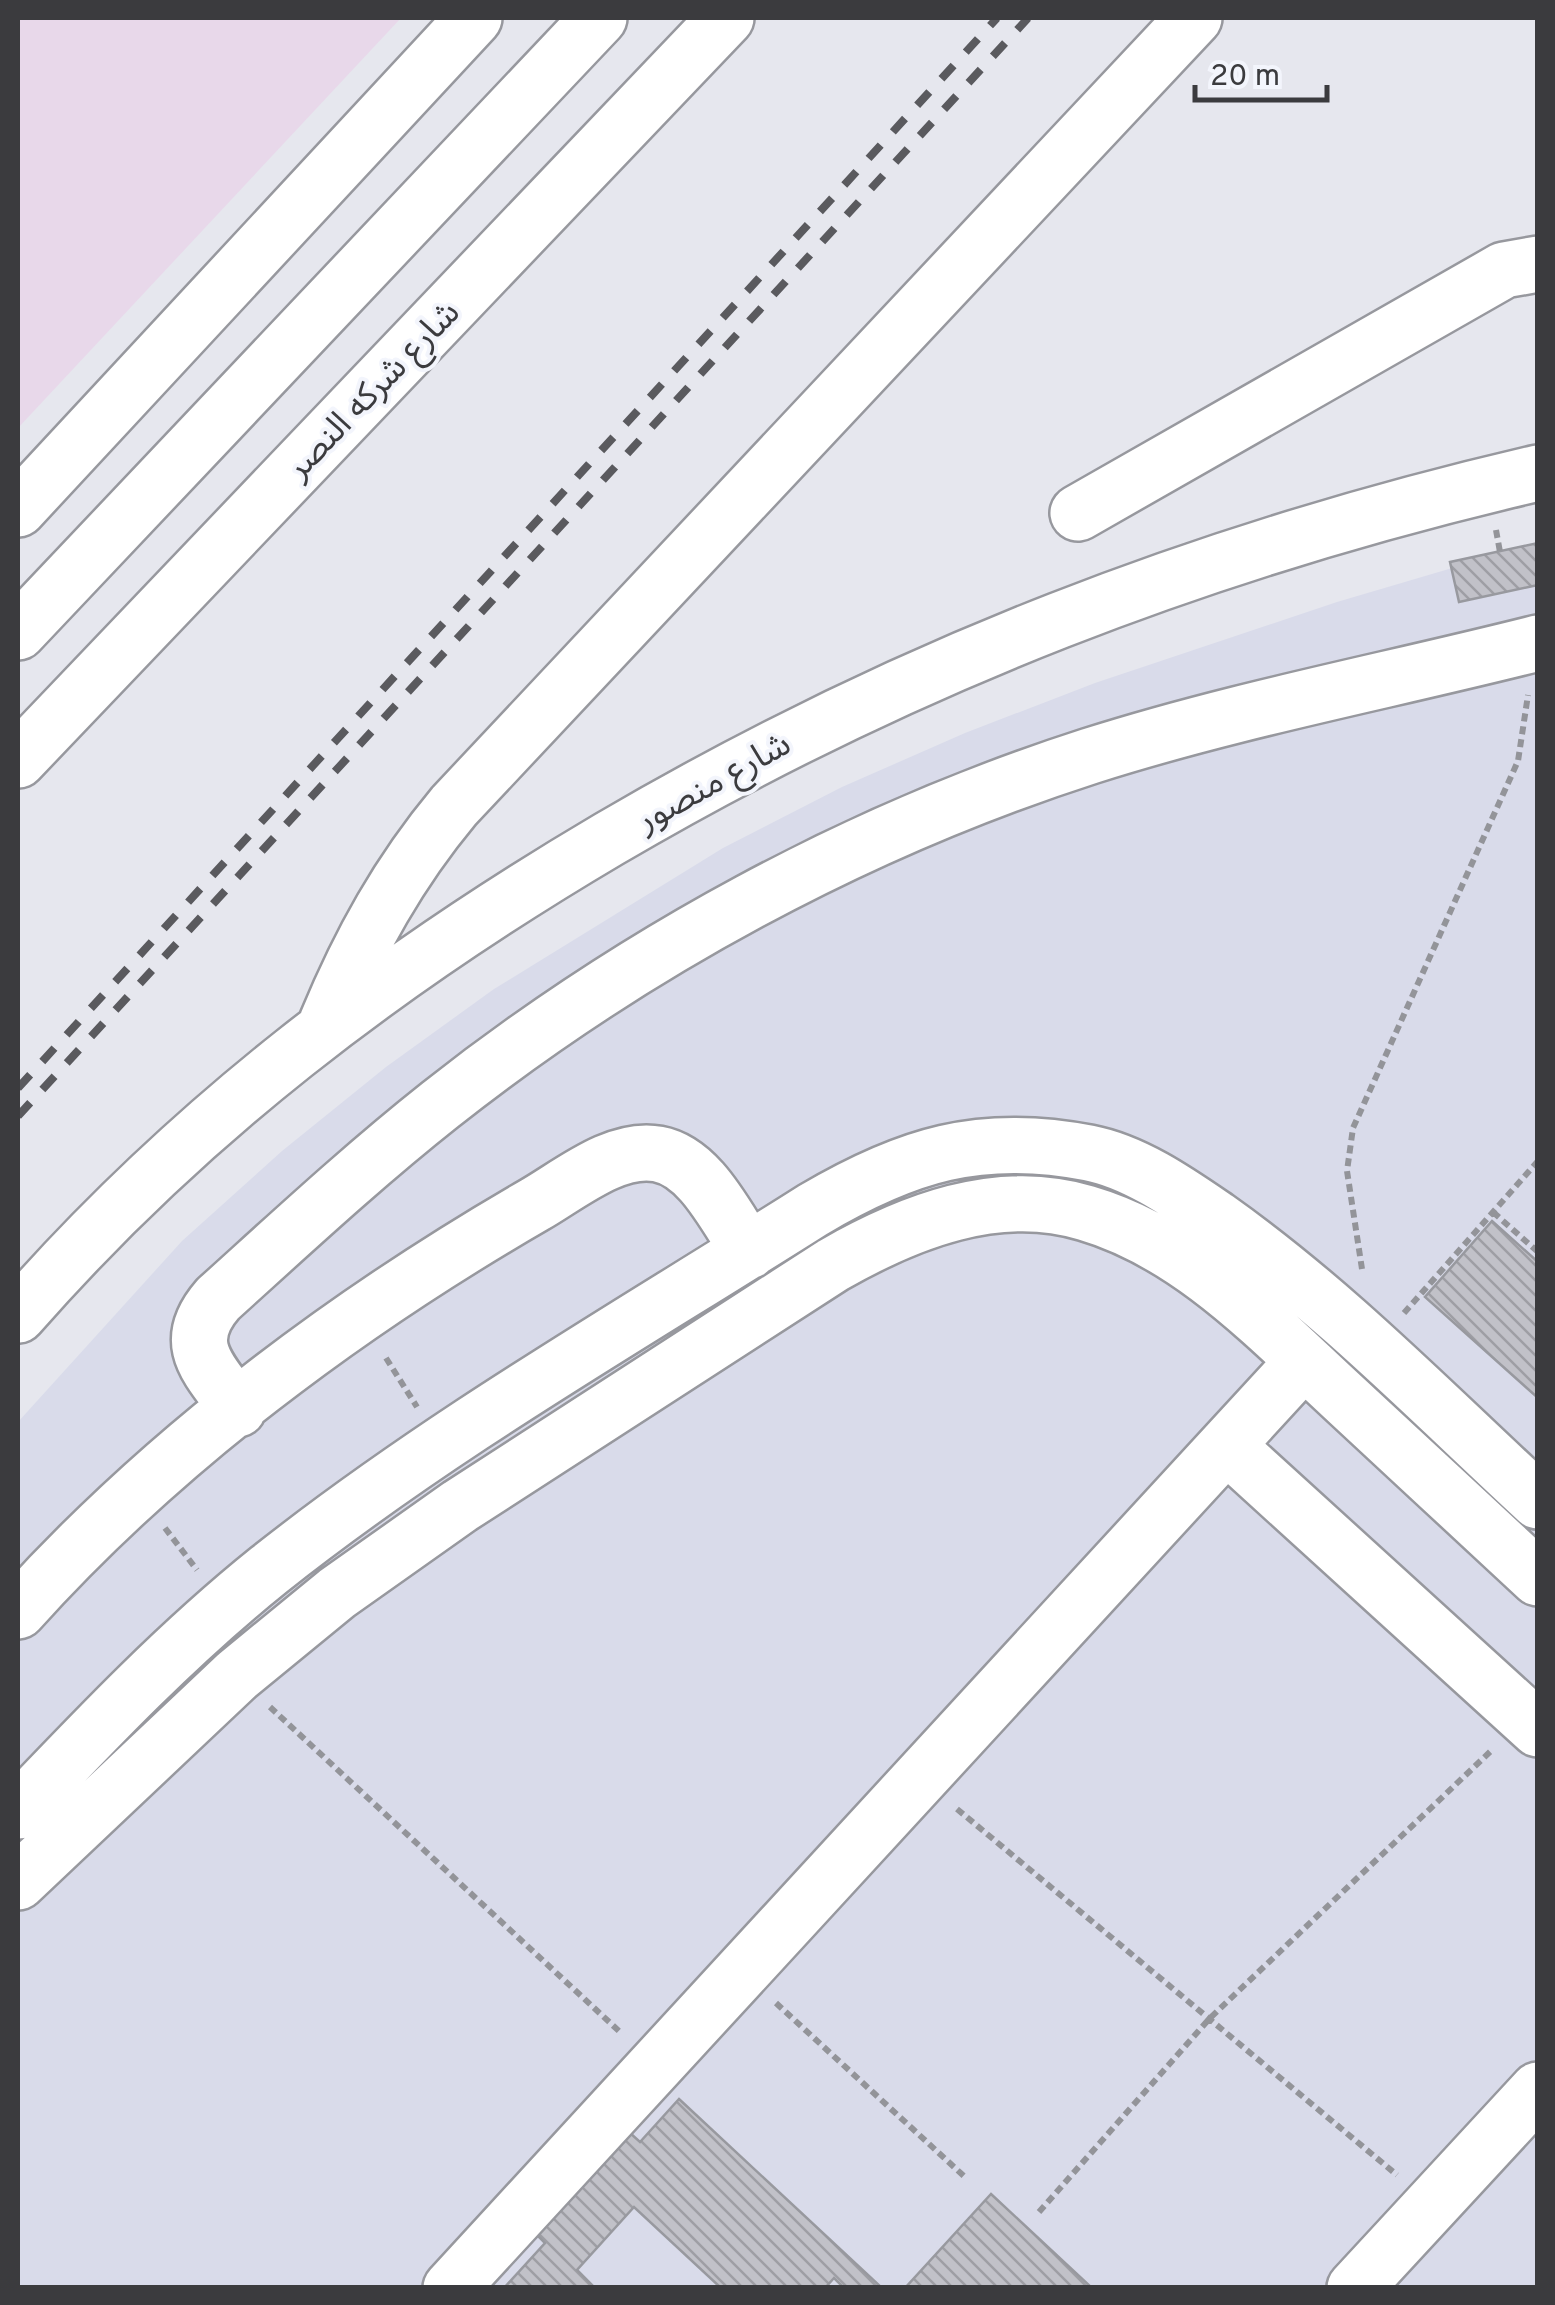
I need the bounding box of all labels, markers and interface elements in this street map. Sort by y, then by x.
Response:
scale bar [1195,40,1328,102]
text: 20 m [1210,59,1280,96]
street label: شارع شركه النصر [277,292,471,491]
street label: شارع منصور [629,723,800,845]

